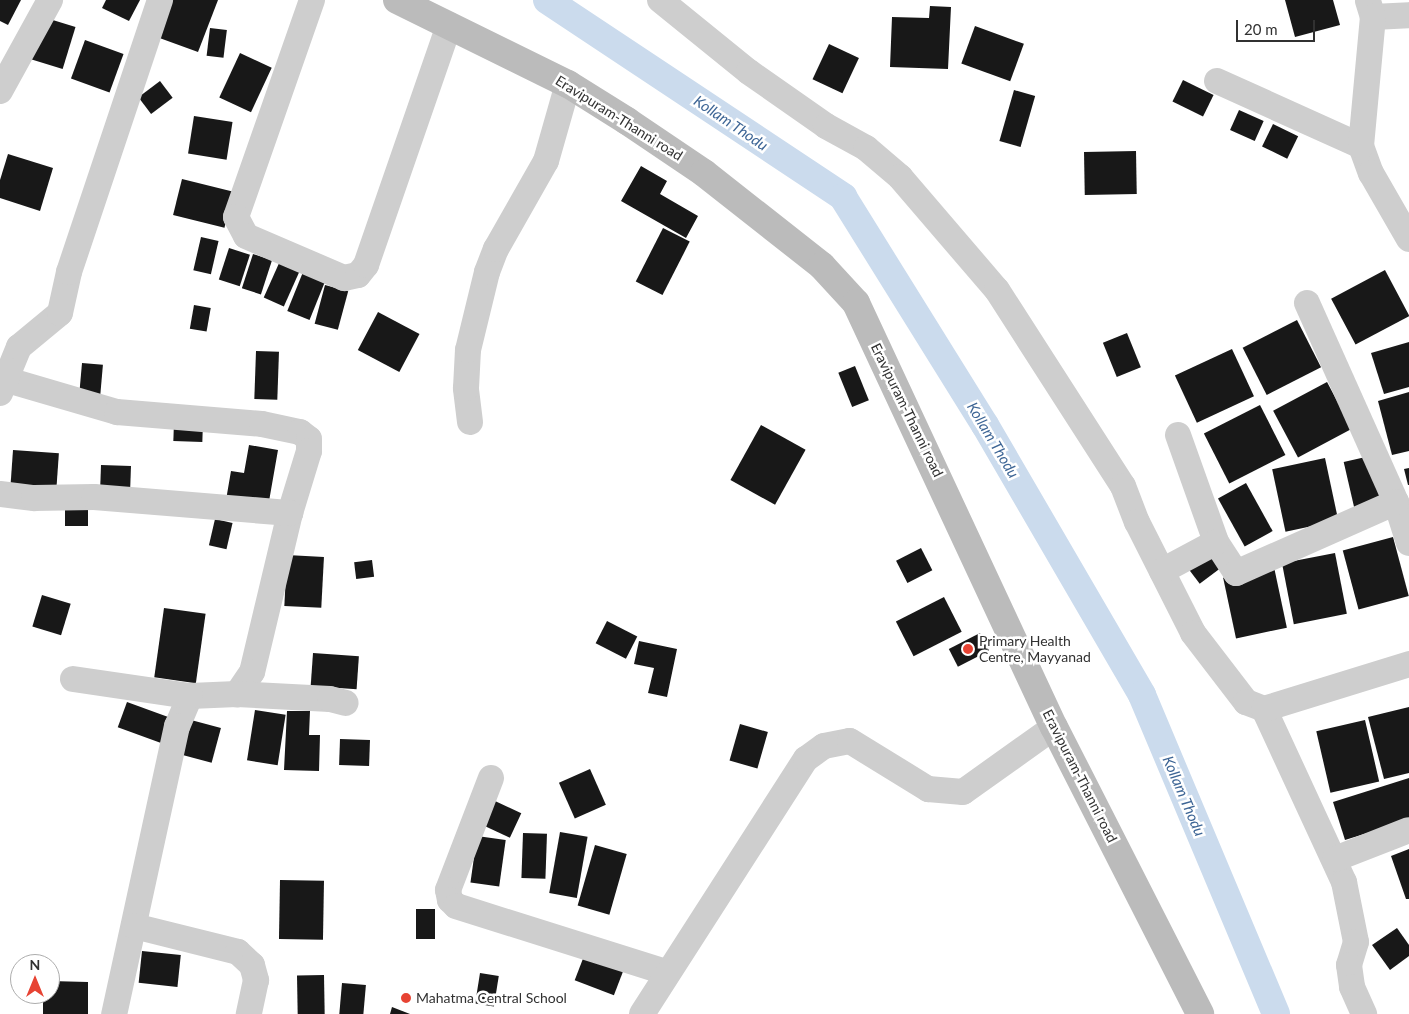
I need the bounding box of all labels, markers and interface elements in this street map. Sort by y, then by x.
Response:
scale bar [1239,10,1318,42]
text: 20 m [1244,20,1278,38]
street label: Eravipuram-Thanni road [552,72,686,164]
water label: Kollam Thodu [690,92,772,154]
street label: Eravipuram-Thanni road [867,340,947,480]
water label: Kollam Thodu [963,399,1023,481]
place label: Primary Health Centre, Mayyanad [979,633,1091,666]
marker: Primary Health Centre, Mayyanad [961,642,975,656]
street label: Eravipuram-Thanni road [1039,707,1121,845]
water label: Kollam Thodu [1159,753,1209,839]
north arrow [10,954,60,1004]
text: N [30,956,40,973]
place label: Mahatma Central School [416,990,567,1006]
marker: Mahatma Central School [400,992,412,1004]

